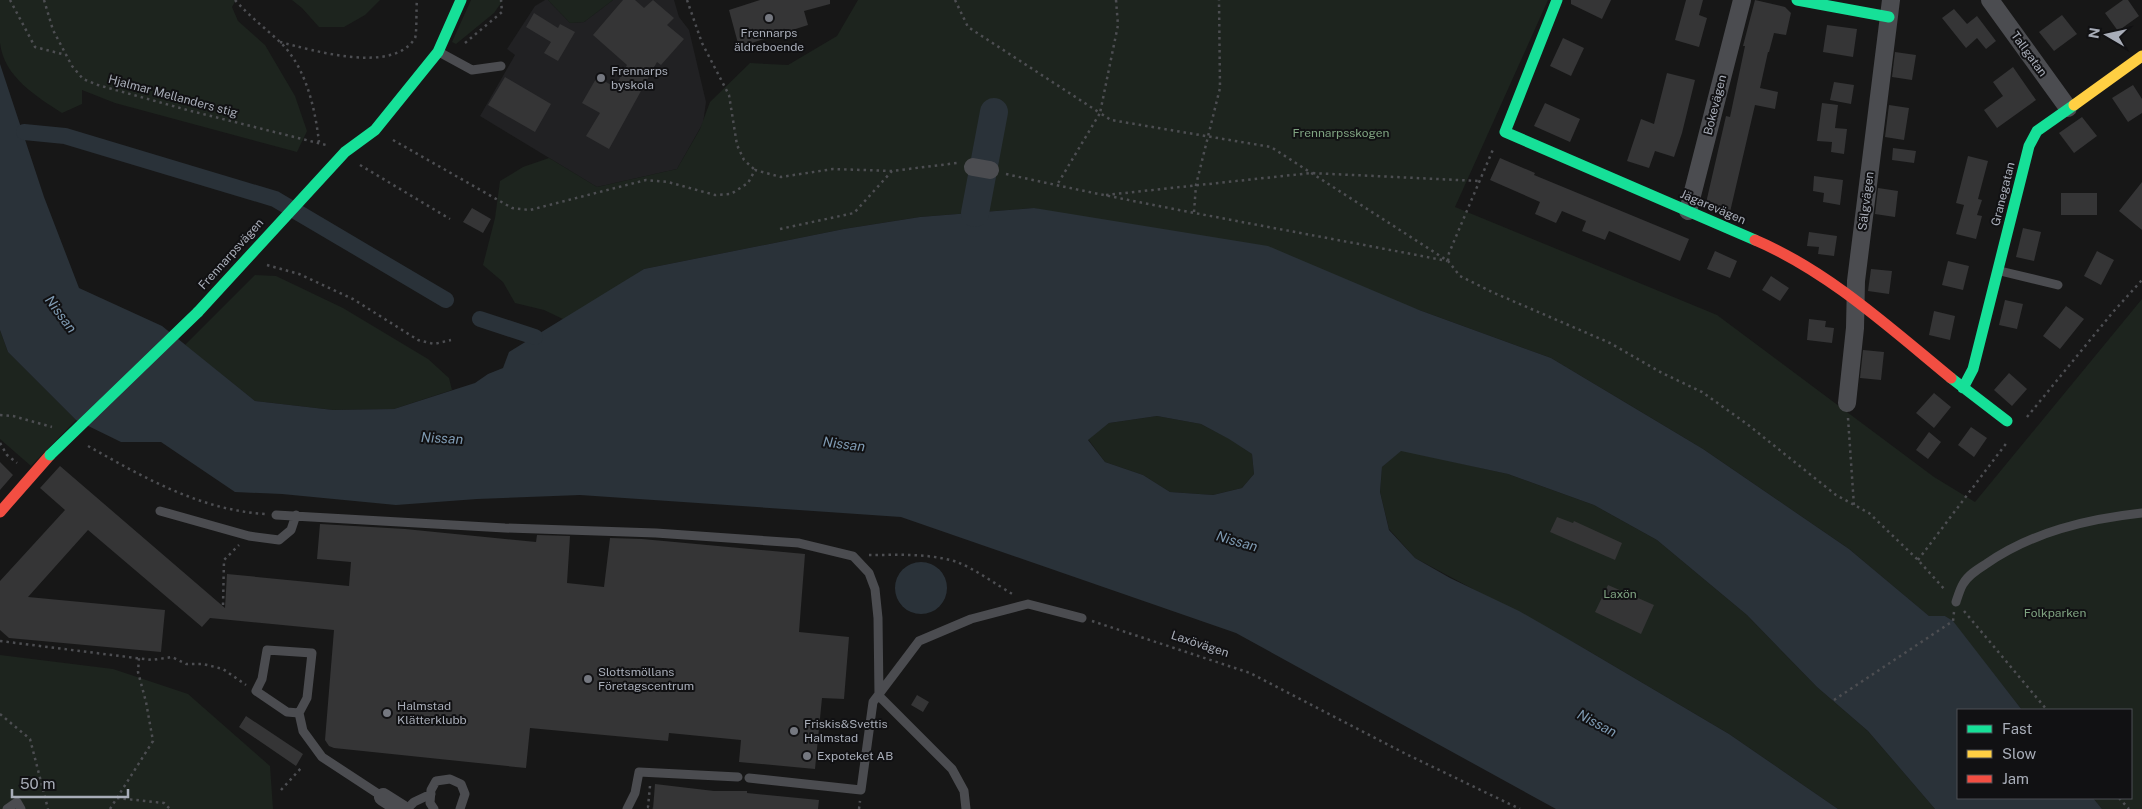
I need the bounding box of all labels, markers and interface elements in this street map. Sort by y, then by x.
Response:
north arrow [2082,10,2132,60]
marker: Frennarps äldreboende [763,12,775,24]
place label: Frennarps äldreboende [734,26,804,54]
text: N [2085,26,2103,40]
street label: Tallgatan [2008,29,2050,79]
place label: Frennarps byskola [611,64,668,92]
street label: Hjalmar Mellanders stig [107,72,239,120]
marker: Frennarps byskola [595,72,607,84]
street label: Bokevägen [1701,73,1729,137]
park label: Frennarpsskogen [1292,126,1390,140]
street label: Granegatan [1988,160,2018,227]
street label: Sälgvägen [1855,171,1877,231]
street label: Jägarevägen [1678,187,1748,227]
street label: Frennarpsvägen [196,216,266,292]
water label: Nissan [42,292,80,336]
water label: Nissan [420,429,464,447]
water label: Nissan [822,433,866,455]
water label: Nissan [1214,527,1260,555]
park label: Laxön [1603,587,1637,601]
park label: Folkparken [2024,606,2086,620]
street label: Laxövägen [1169,628,1231,660]
place label: Slottsmöllans Företagscentrum [598,665,694,693]
marker: Slottsmöllans Företagscentrum [582,673,594,685]
place label: Halmstad Klätterklubb [397,699,467,727]
water label: Nissan [1574,706,1620,740]
marker: Halmstad Klätterklubb [381,707,393,719]
legend [1957,709,2132,799]
place label: Friskis&Svettis Halmstad [804,717,888,745]
text: Fast [2002,720,2032,737]
marker: Friskis&Svettis Halmstad [788,725,800,737]
text: Slow [2002,745,2037,762]
place label: Expoteket AB [817,749,893,763]
marker: Expoteket AB [801,750,813,762]
scale bar [12,766,129,798]
text: Jam [2002,770,2029,787]
text: 50 m [20,775,55,792]

